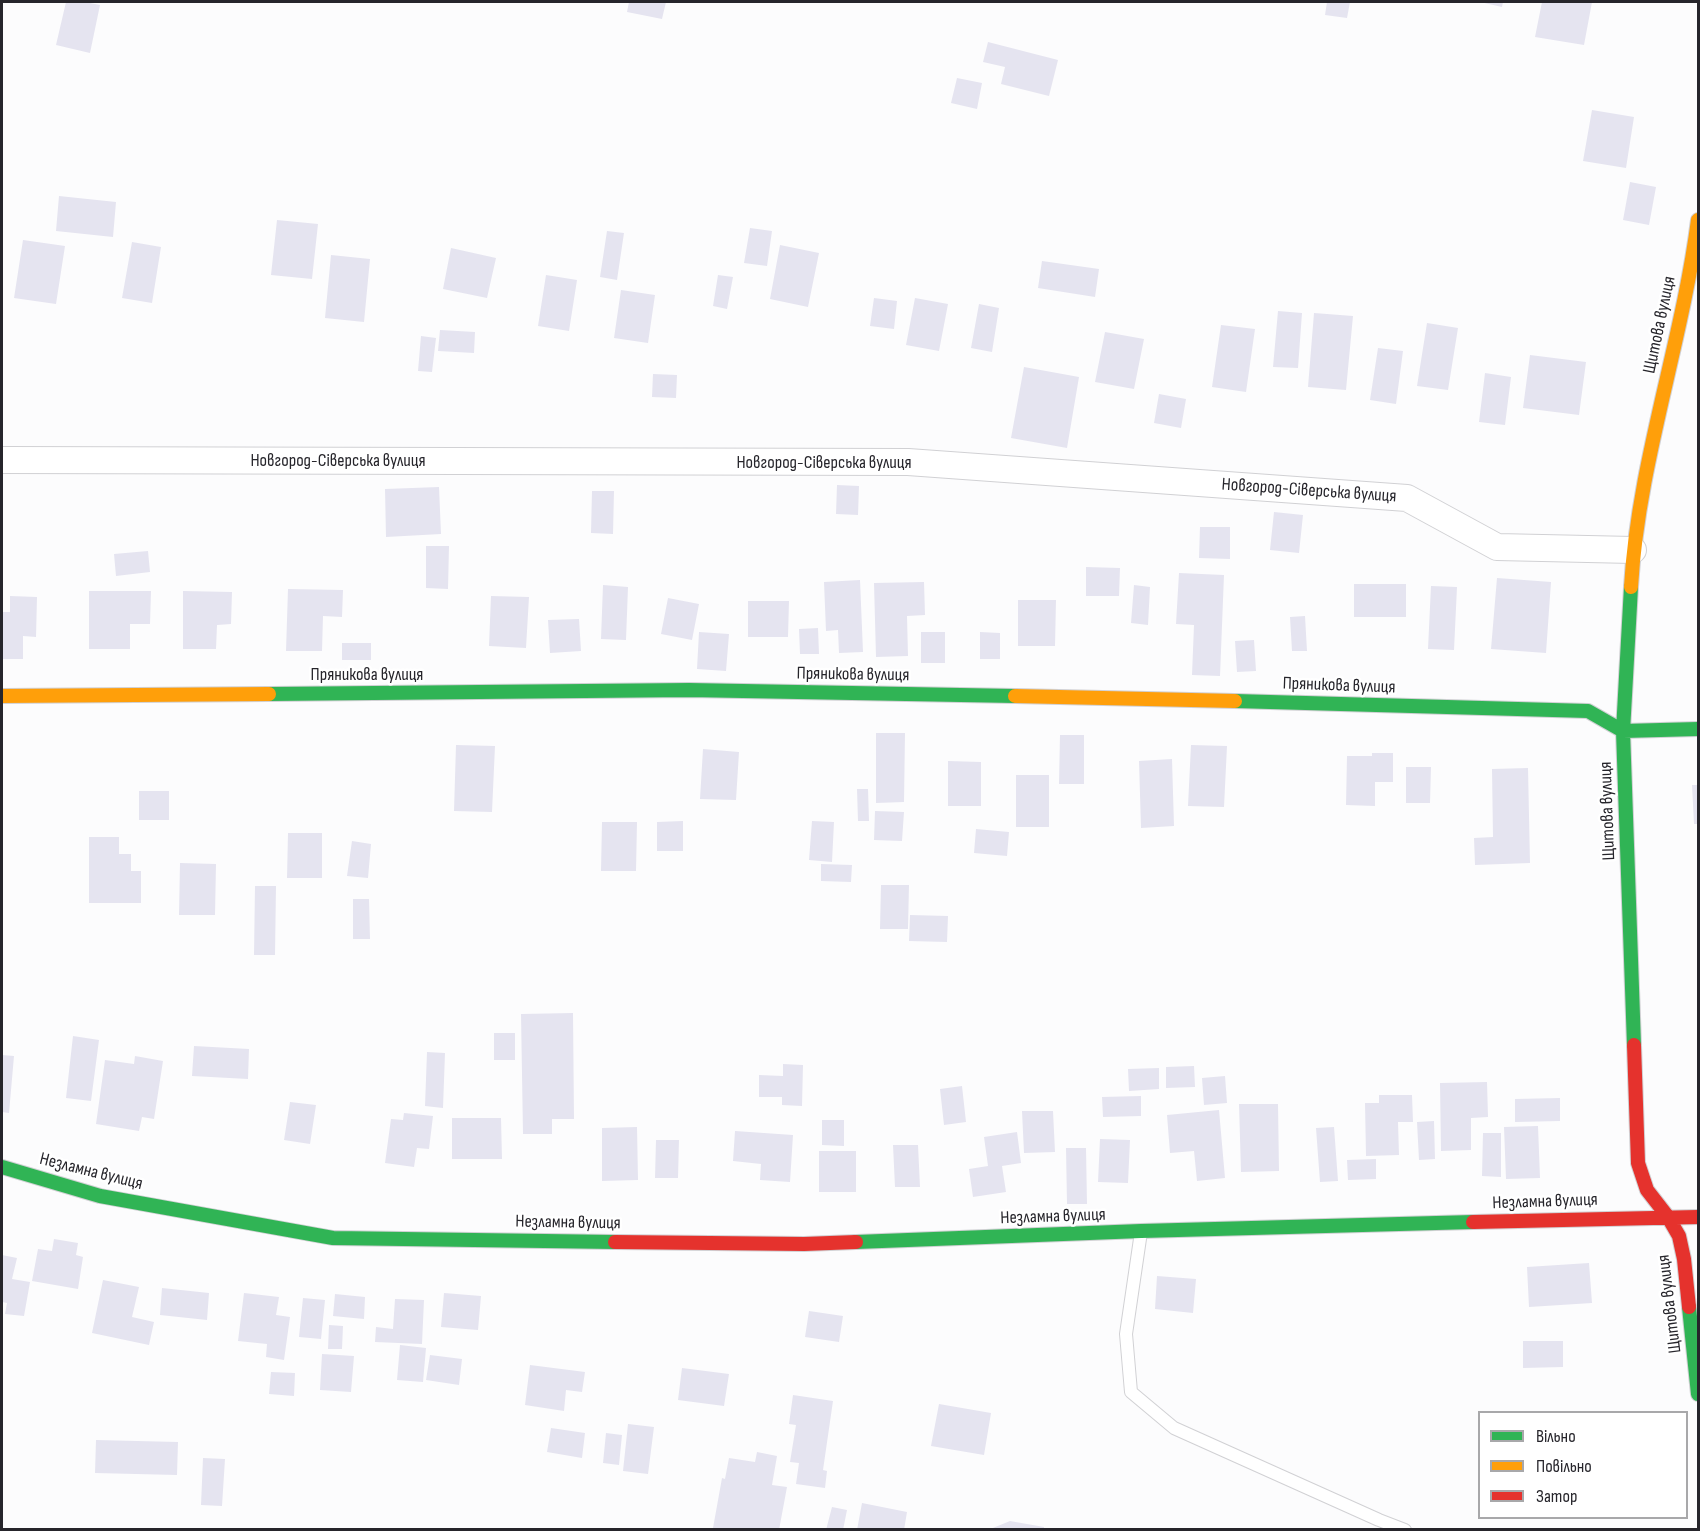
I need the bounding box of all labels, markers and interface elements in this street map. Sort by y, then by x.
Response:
street label: Щитова вулиця [1639,274,1681,376]
street label: Новгород-Сіверська вулиця [250,450,426,472]
street label: Новгород-Сіверська вулиця [736,452,912,474]
street label: Новгород-Сіверська вулиця [1221,474,1397,508]
street label: Пряникова вулиця [796,663,910,687]
street label: Пряникова вулиця [311,664,423,686]
street label: Пряникова вулиця [1282,673,1396,699]
street label: Щитова вулиця [1595,761,1621,861]
street label: Незламна вулиця [37,1149,145,1195]
street label: Незламна вулиця [1492,1189,1598,1215]
street label: Незламна вулиця [1000,1204,1106,1230]
street label: Незламна вулиця [515,1211,621,1235]
street label: Щитова вулиця [1653,1254,1687,1354]
legend [1478,1411,1688,1519]
text: Вільно [1536,1426,1576,1447]
text: Повільно [1536,1456,1592,1477]
text: Затор [1536,1486,1577,1507]

